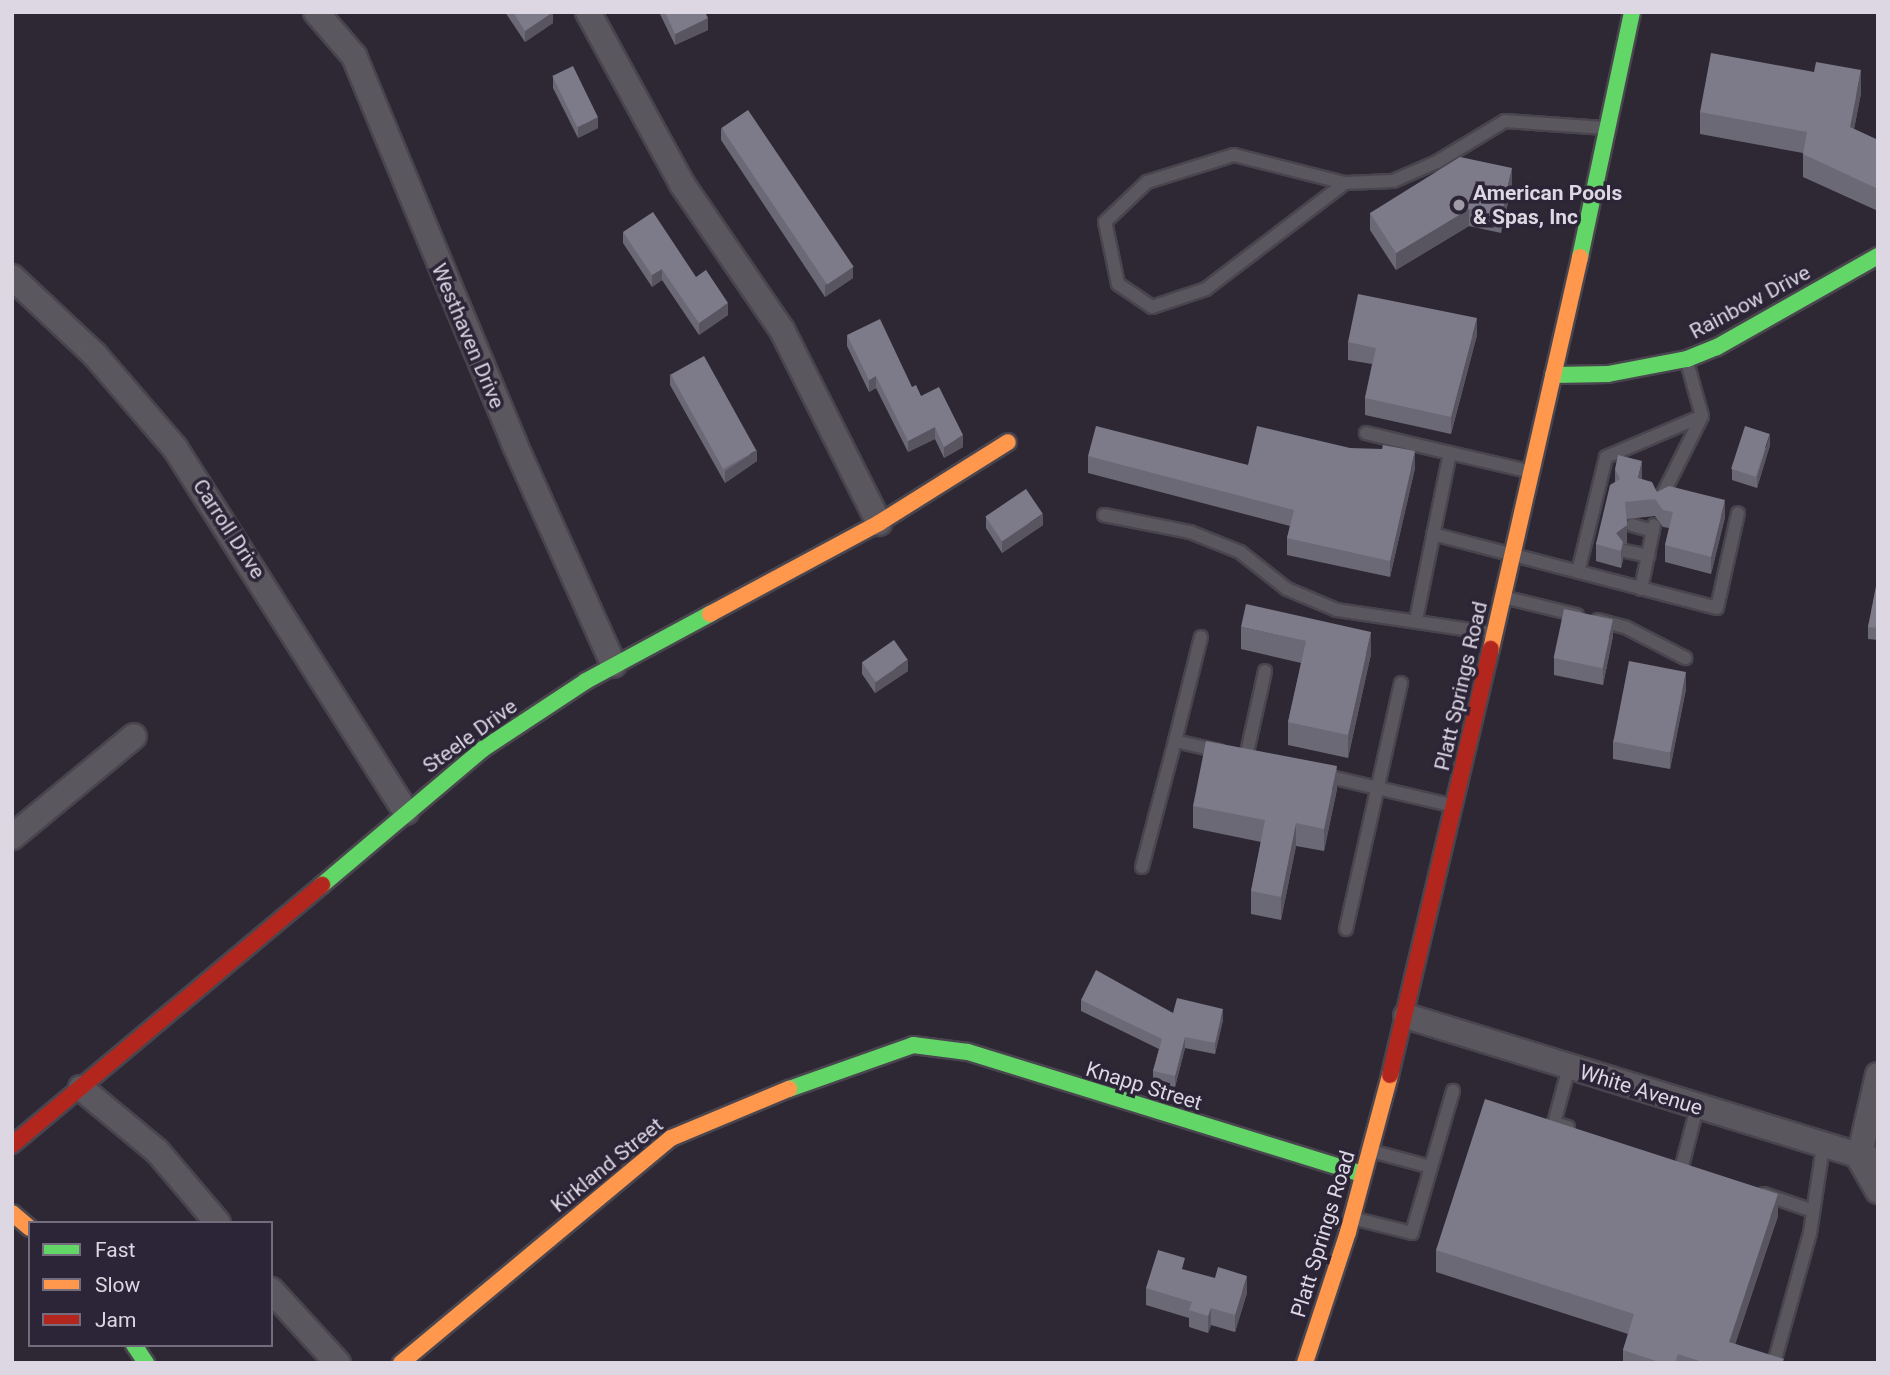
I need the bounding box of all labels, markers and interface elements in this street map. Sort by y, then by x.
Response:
place label: American Pools & Spas, Inc [1473,180,1622,230]
marker: American Pools & Spas, Inc [1451,197,1467,213]
street label: Westhaven Drive [426,260,510,412]
street label: Rainbow Drive [1685,260,1815,344]
street label: Carroll Drive [187,474,271,584]
street label: Platt Springs Road [1429,599,1493,773]
street label: Steele Drive [418,693,522,779]
street label: Knapp Street [1083,1056,1205,1116]
street label: White Avenue [1577,1059,1705,1121]
street label: Kirkland Street [546,1112,668,1218]
street label: Platt Springs Road [1286,1148,1360,1320]
legend [28,1221,273,1347]
text: Fast [95,1238,135,1262]
text: Slow [95,1273,140,1297]
text: Jam [95,1308,136,1332]

